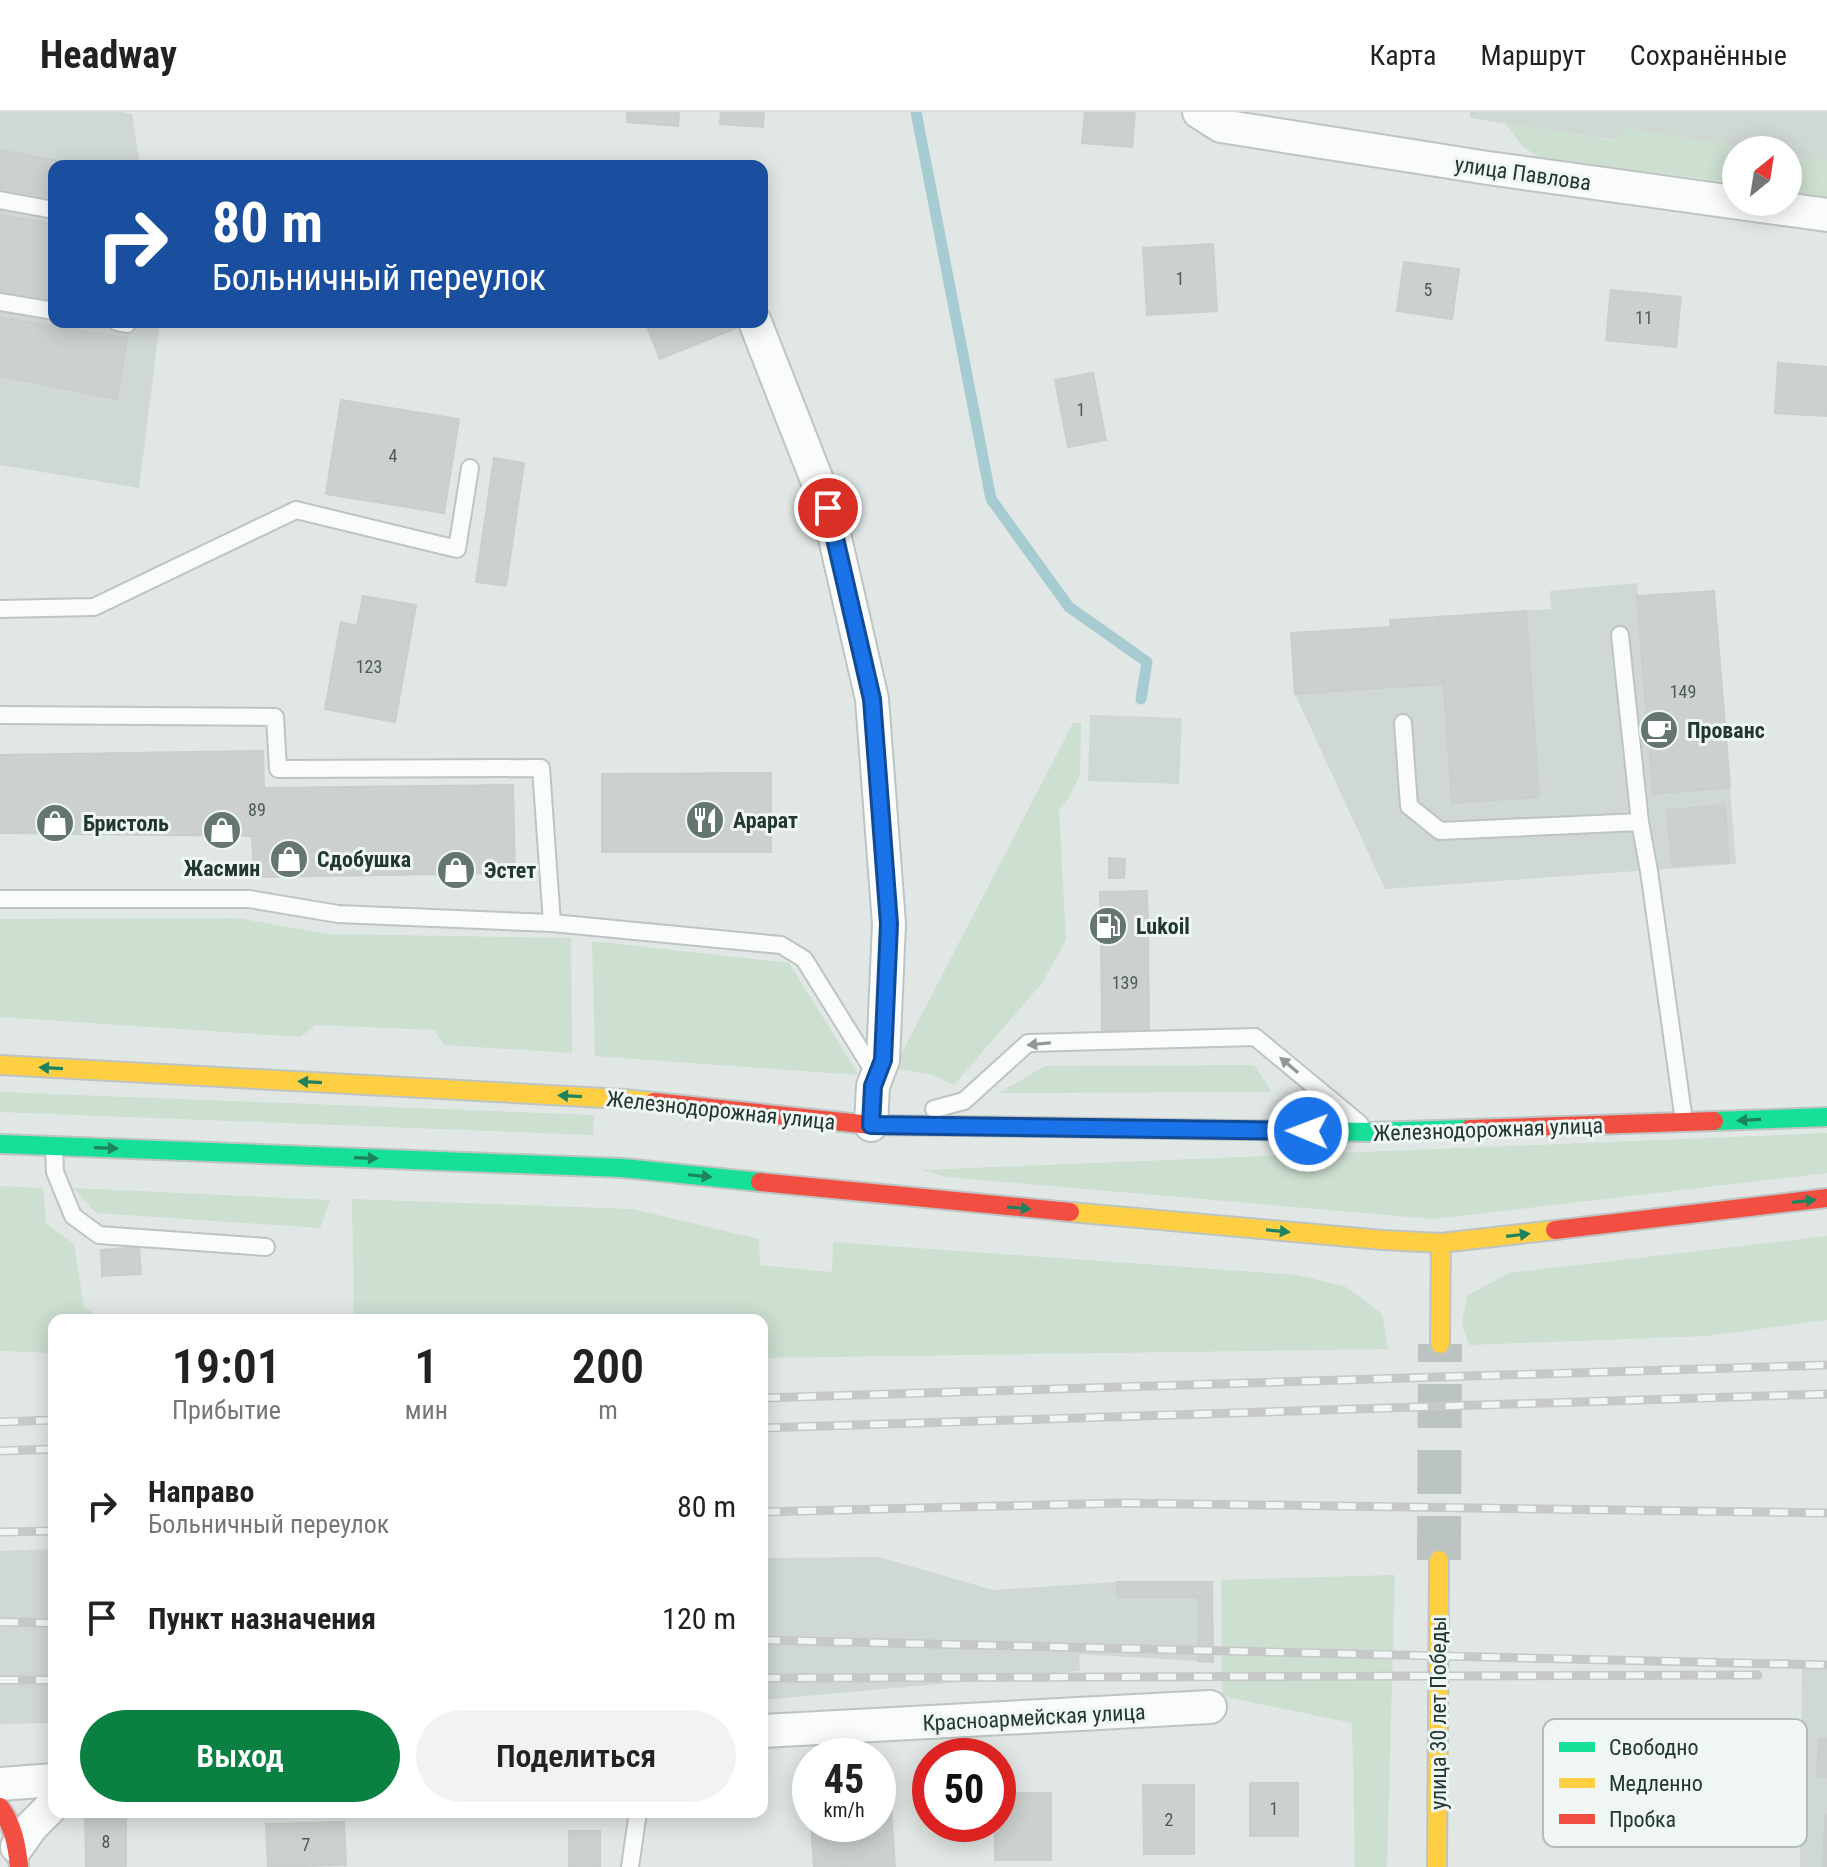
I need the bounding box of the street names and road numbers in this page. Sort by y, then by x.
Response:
street label: улица Павлова [1453,152,1593,195]
street label: Железнодорожная улица [605,1086,837,1135]
street label: Железнодорожная улица [1373,1113,1603,1146]
street label: улица 30 лет Победы [1426,1616,1451,1810]
street label: Красноармейская улица [922,1699,1146,1736]

